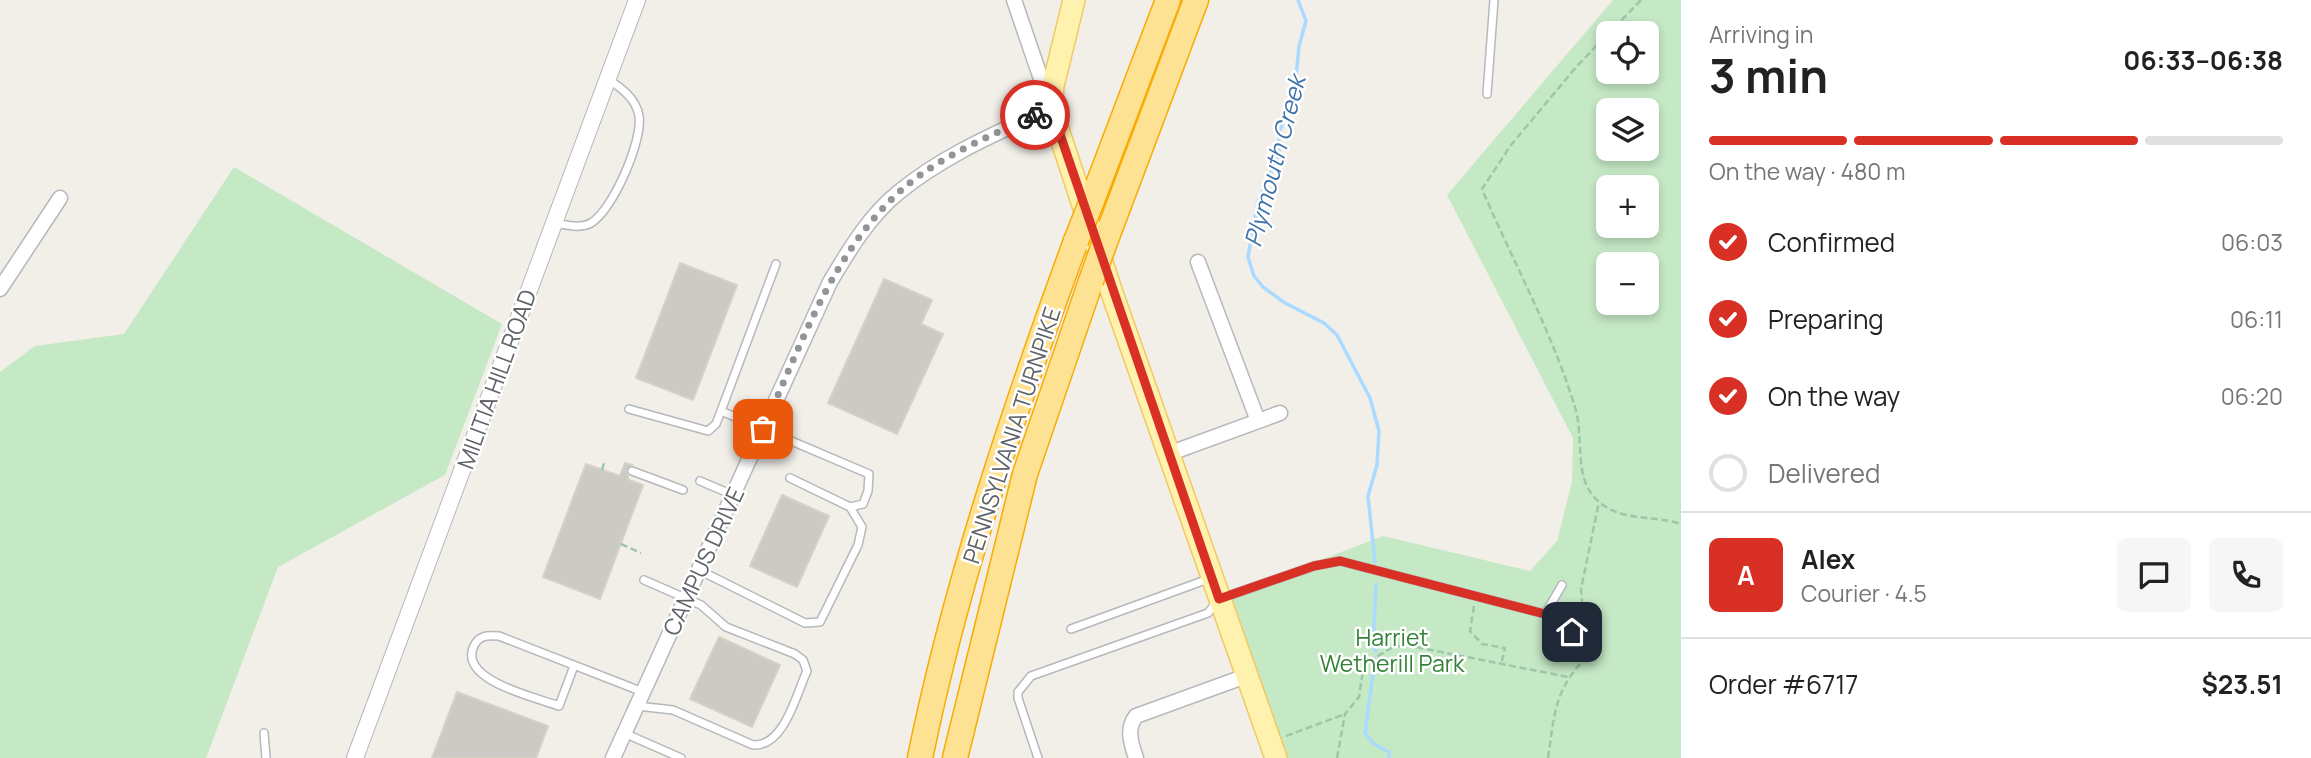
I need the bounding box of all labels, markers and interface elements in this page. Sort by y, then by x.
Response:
text: Arriving in [1709,18,1814,50]
map controls [1596,21,1659,315]
button: locate [1596,21,1659,84]
text: 06:33–06:38 [2123,42,2283,78]
text: 3 min [1709,44,1828,107]
water label: Plymouth Creek [1235,69,1313,250]
courier [1000,80,1070,150]
icon: bike [1016,96,1054,134]
button: layers [1596,98,1659,161]
text: On the way · 480 m [1709,155,1905,187]
button: + [1596,175,1659,238]
icon: check [1709,223,1747,261]
text: Confirmed [1768,224,1895,260]
text: 06:03 [2221,226,2283,258]
button: − [1596,252,1659,315]
street label: MILITIA HILL ROAD [449,285,543,473]
icon: check [1709,300,1747,338]
text: Preparing [1768,301,1884,337]
street label: PENNSYLVANIA TURNPIKE [954,303,1068,567]
text: 06:11 [2230,303,2283,335]
icon: check [1709,377,1747,415]
text: On the way [1768,378,1900,414]
text: 06:20 [2221,380,2283,412]
pin [733,399,793,459]
icon: bag [744,410,782,448]
text: Delivered [1768,455,1880,491]
street label: CAMPUS DRIVE [655,482,751,640]
button: chat [2117,538,2191,612]
button: phone [2209,538,2283,612]
text: Alex [1801,541,1855,577]
text: A [1737,557,1755,593]
text: Courier · 4.5 [1801,577,1927,609]
pin [1542,602,1602,662]
icon: home [1553,613,1591,651]
park label: Harriet Wetherill Park [1320,621,1465,679]
text: Order #6717 [1709,666,1858,702]
text: $23.51 [2202,666,2283,702]

